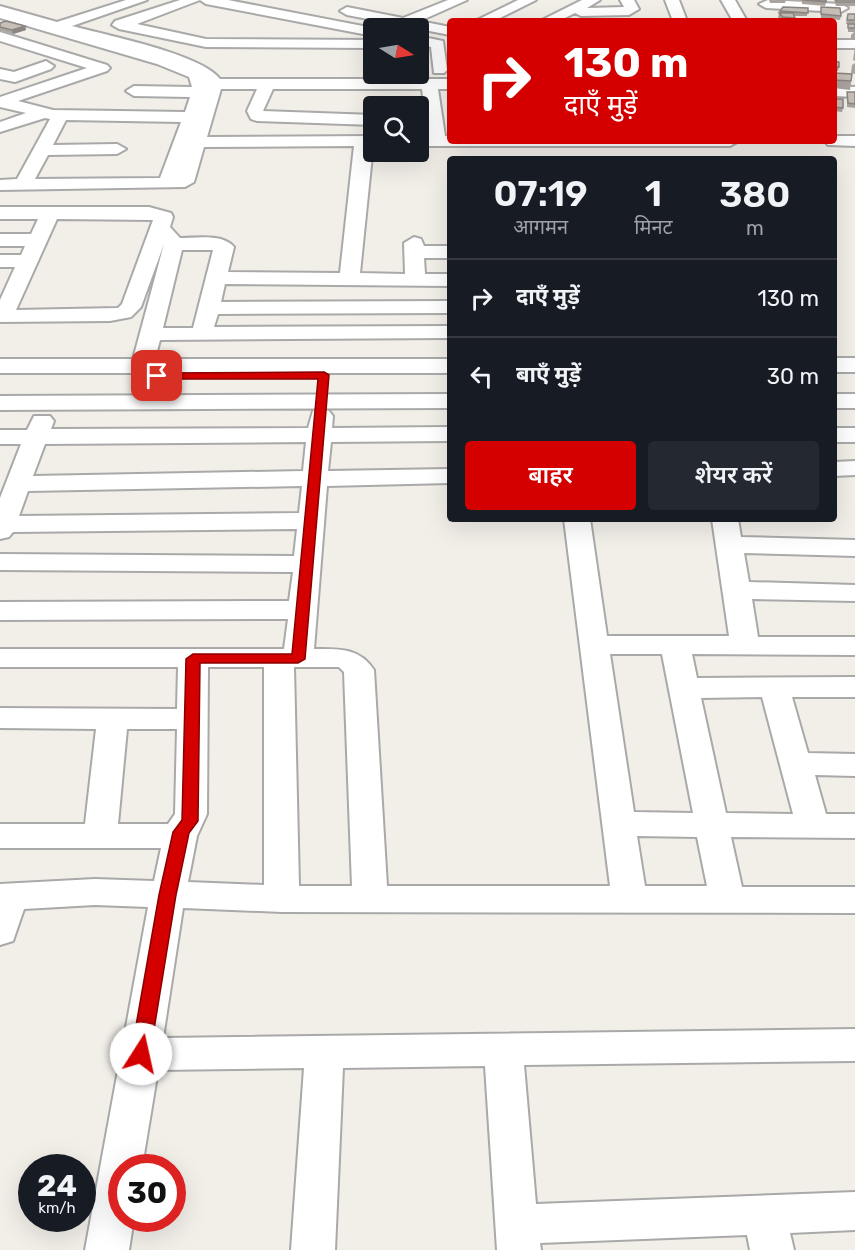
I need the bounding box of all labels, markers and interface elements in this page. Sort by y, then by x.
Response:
north arrow [363,18,429,84]
map controls [363,18,429,162]
text: 130 m [564,38,689,88]
icon: right [465,42,543,120]
text: दाएँ मुड़ें [564,89,637,121]
button: search [363,96,429,162]
text: 07:19 [494,172,588,215]
text: 1 [645,172,662,215]
text: 380 [719,173,790,216]
text: आगमन [513,215,568,239]
text: मिनट [634,215,673,239]
text: m [746,216,764,240]
icon: right [465,282,498,315]
text: दाएँ मुड़ें [516,283,580,310]
text: 130 m [757,285,819,312]
pin [131,350,182,401]
icon: arrive [140,359,173,392]
icon: left [465,360,498,393]
text: बाएँ मुड़ें [516,361,581,388]
text: 30 m [767,363,819,390]
button: बाहर [465,441,636,510]
button: शेयर करें [648,441,819,510]
position arrow [109,1022,173,1086]
speed limit sign: 30 [108,1154,186,1232]
text: 24 [37,1168,77,1204]
text: km/h [38,1199,76,1217]

